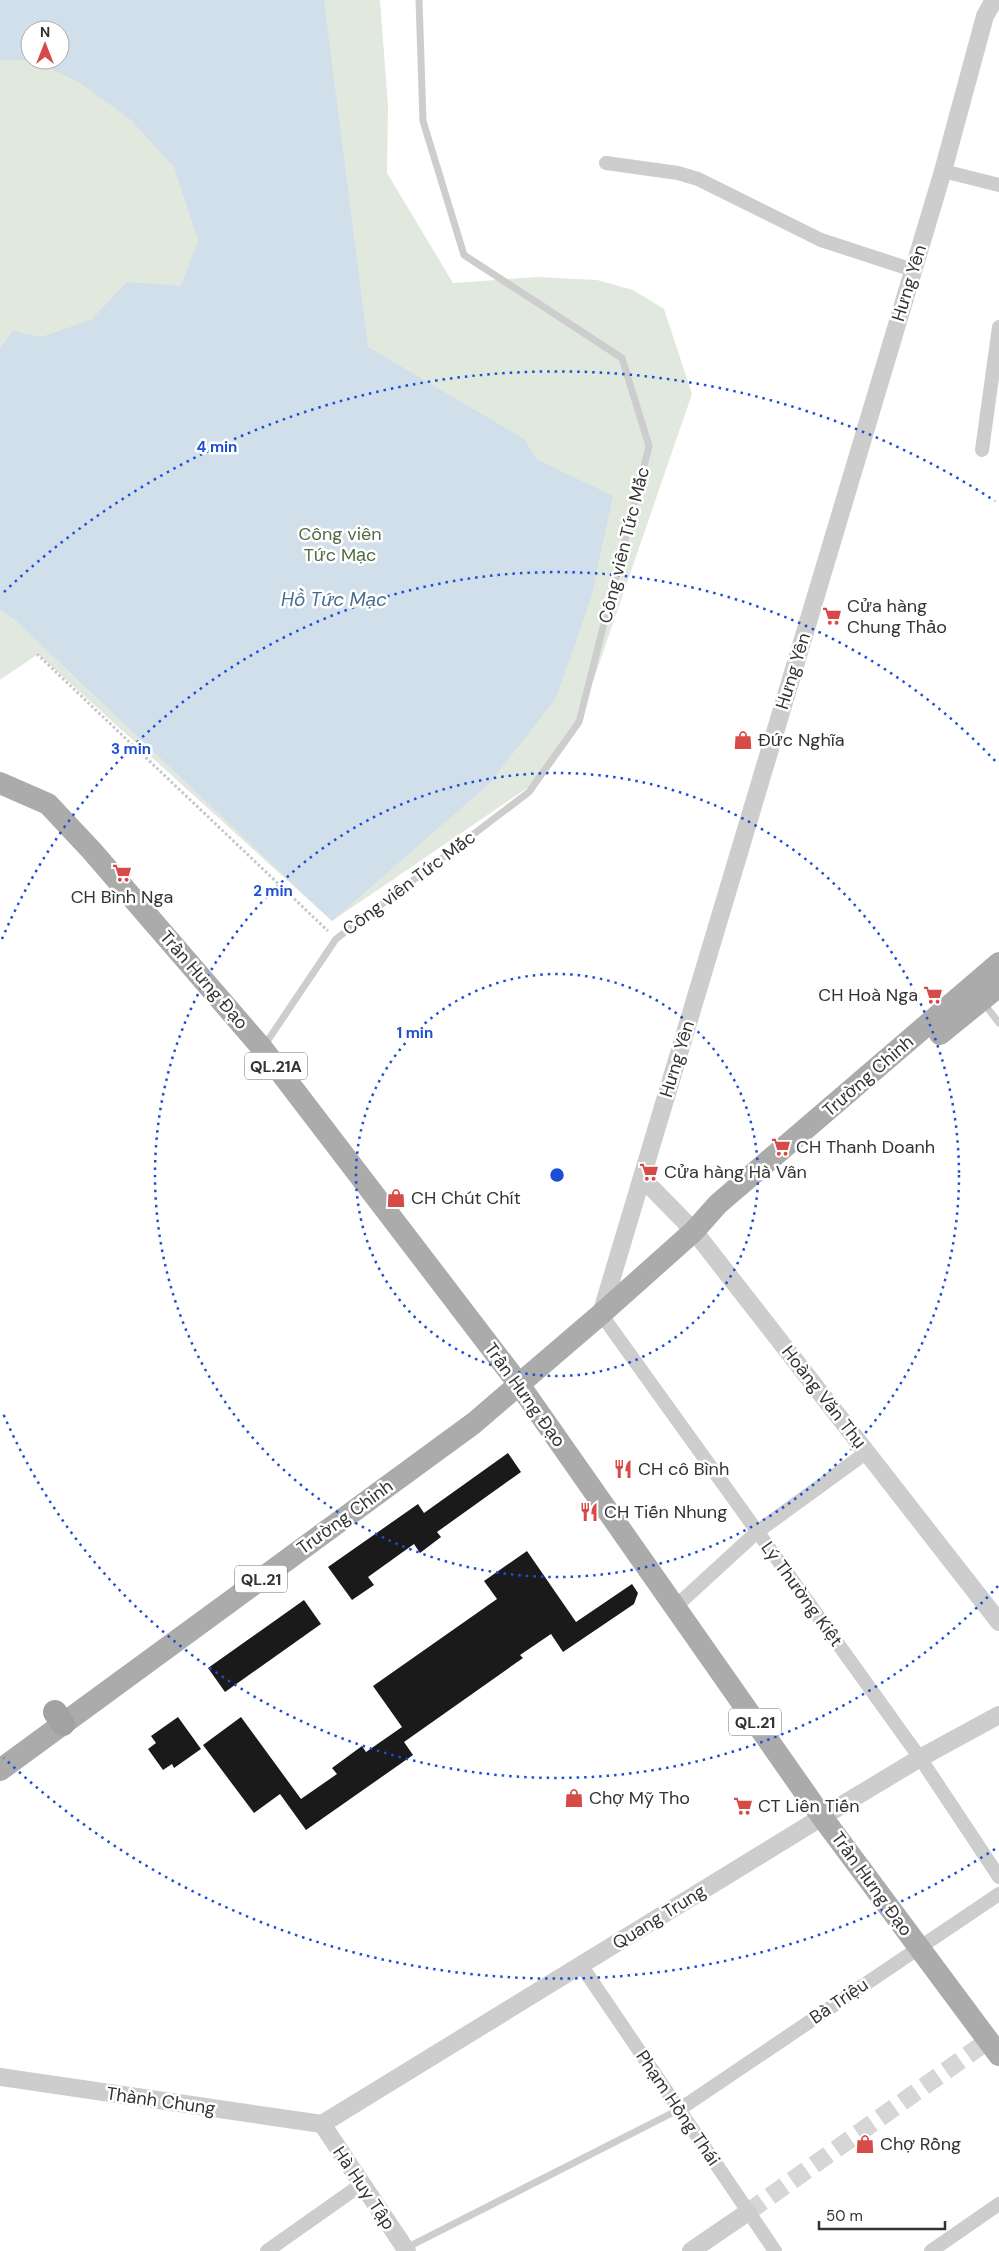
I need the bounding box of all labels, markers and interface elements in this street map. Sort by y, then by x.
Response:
north arrow [20,20,70,70]
text: N [40,23,50,41]
street label: Hưng Yên [886,242,932,324]
text: 4 min [197,437,237,457]
street label: Công viên Tức Mắc [593,464,655,626]
park label: Công viên Tức Mạc [298,522,382,567]
water label: Hồ Tức Mạc [281,587,387,612]
place label: Cửa hàng Chung Thảo [847,594,947,639]
supermarket icon: Cửa hàng Chung Thảo [821,605,843,627]
street label: Hưng Yên [770,630,816,712]
place label: Đức Nghĩa [758,728,845,752]
shop icon: Đức Nghĩa [732,729,754,751]
text: 3 min [111,739,151,759]
street label: Công viên Tức Mắc [338,825,480,941]
supermarket icon: CH Bình Nga [111,862,133,884]
text: 2 min [253,881,293,901]
place label: CH Bình Nga [71,885,173,909]
street label: Trần Hưng Đạo [154,926,254,1034]
place label: CH Hoà Nga [818,983,918,1007]
supermarket icon: CH Hoà Nga [922,984,944,1006]
street label: Hưng Yên [654,1018,700,1100]
text: 1 min [397,1023,433,1043]
street label: Trường Chinh [817,1030,919,1122]
road number: QL.21A [245,1052,307,1080]
place label: CH Thanh Doanh [796,1135,935,1159]
supermarket icon: CH Thanh Doanh [770,1136,792,1158]
place label: Cửa hàng Hà Vân [664,1160,807,1184]
supermarket icon: Cửa hàng Hà Vân [638,1161,660,1183]
centre of rings [548,1166,566,1184]
place label: CH Chút Chít [411,1186,521,1210]
shop icon: CH Chút Chít [385,1187,407,1209]
street label: Trần Hưng Đạo [479,1338,571,1452]
street label: Hoàng Văn Thụ [776,1341,872,1453]
place label: CH cô Bình [638,1457,729,1481]
restaurant icon: CH cô Bình [612,1458,634,1480]
street label: Trường Chinh [292,1474,398,1560]
place label: CH Tiến Nhung [604,1500,727,1524]
restaurant icon: CH Tiến Nhung [578,1501,600,1523]
street label: Lý Thường Kiệt [756,1537,848,1651]
road number: QL.21 [235,1566,287,1592]
road number: QL.21 [729,1708,781,1735]
place label: Chợ Mỹ Tho [589,1786,690,1810]
shop icon: Chợ Mỹ Tho [563,1787,585,1809]
place label: CT Liên Tiến [758,1794,860,1818]
supermarket icon: CT Liên Tiến [732,1795,754,1817]
street label: Trần Hưng Đạo [826,1827,918,1941]
street label: Quang Trung [608,1879,710,1955]
street label: Bà Triệu [805,1973,873,2029]
street label: Phạm Hồng Thái [631,2046,725,2170]
street label: Thành Chung [105,2081,217,2121]
place label: Chợ Rồng [880,2132,961,2156]
shop icon: Chợ Rồng [854,2133,876,2155]
street label: Hà Huy Tập [327,2142,401,2234]
scale bar [819,2198,945,2230]
text: 50 m [826,2206,863,2226]

